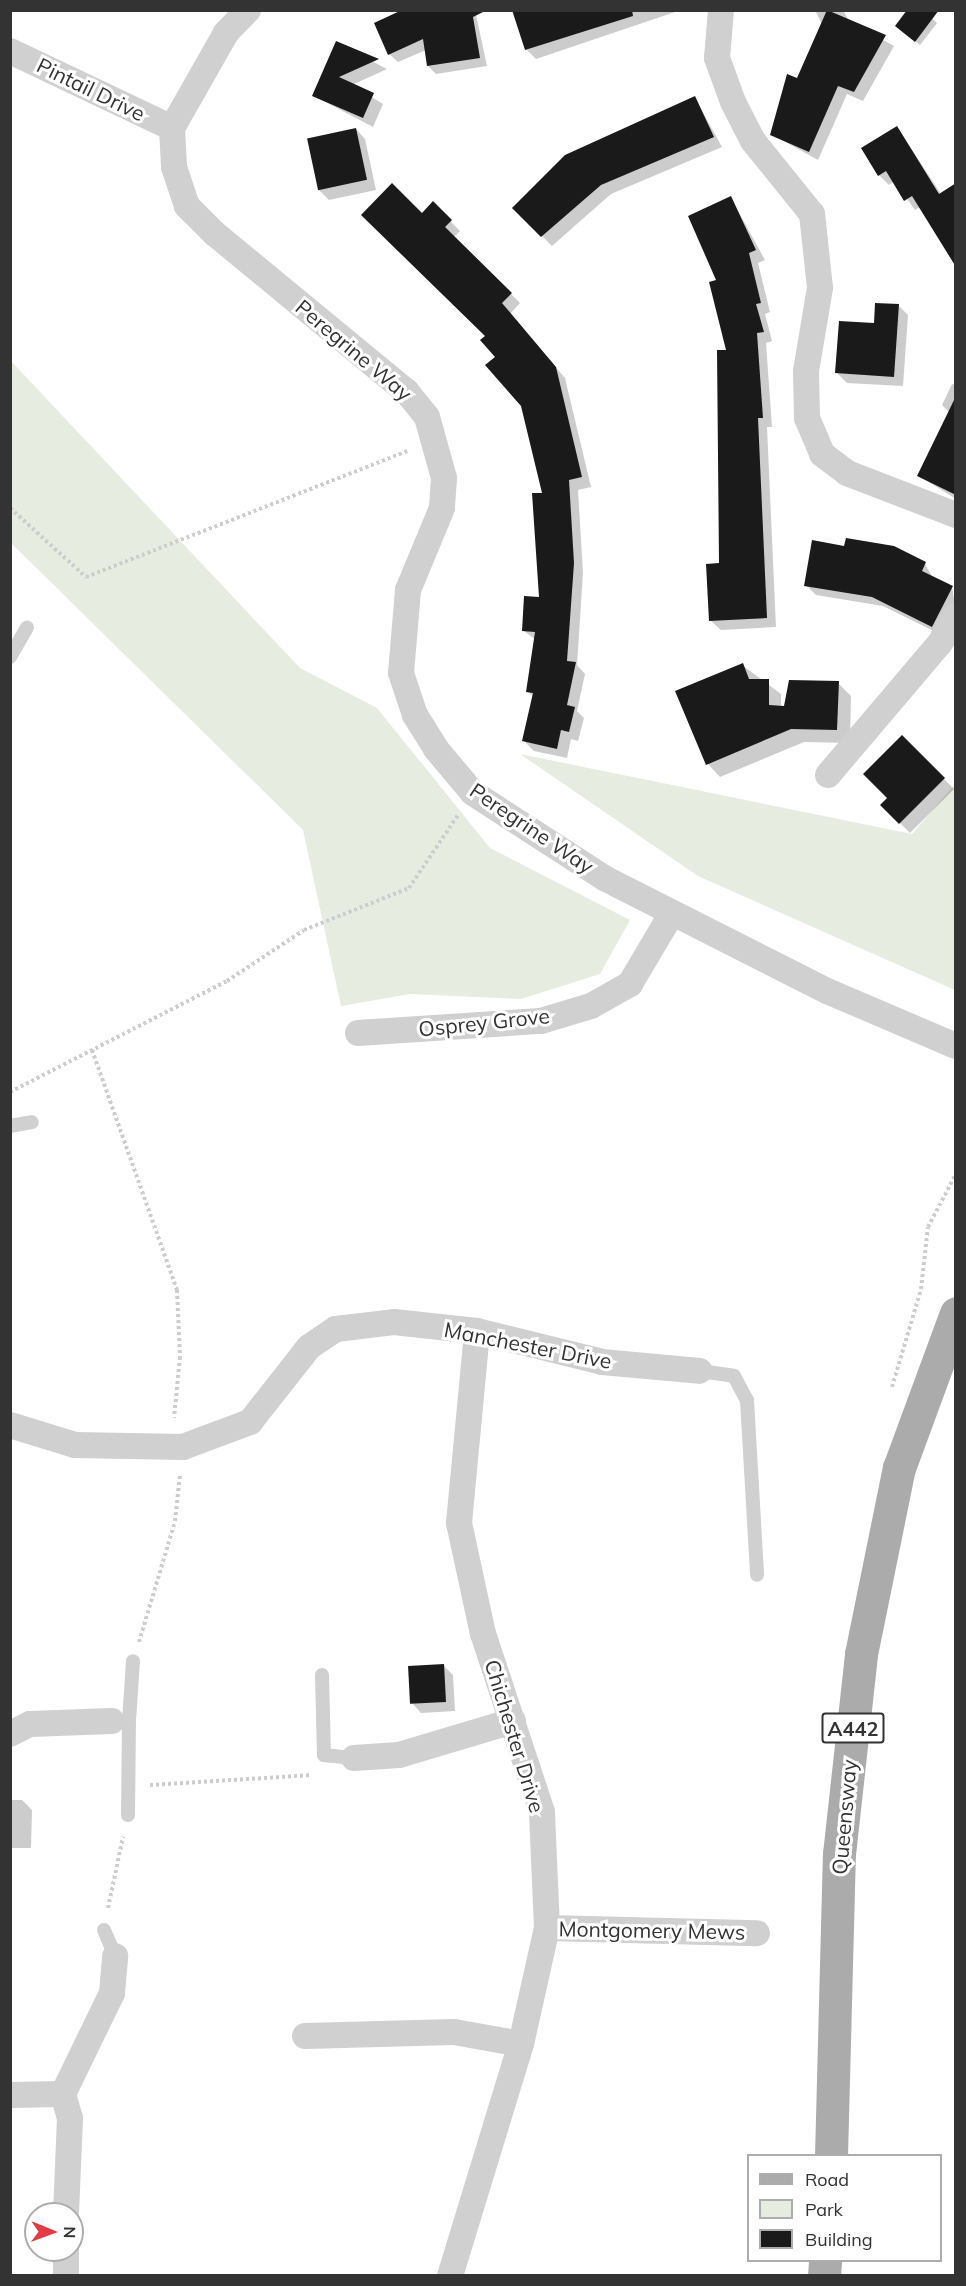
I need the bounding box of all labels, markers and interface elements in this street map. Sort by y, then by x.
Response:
street label: Pintail Drive [33,52,149,126]
street label: Peregrine Way [291,294,417,406]
street label: Peregrine Way [465,777,599,879]
street label: Osprey Grove [417,1003,551,1041]
street label: Manchester Drive [442,1316,614,1374]
street label: Chichester Drive [480,1656,550,1816]
road number: A442 [822,1711,884,1745]
street label: Queensway [826,1758,862,1876]
street label: Montgomery Mews [558,1916,746,1944]
legend [747,2154,942,2262]
text: Road [805,2168,849,2191]
text: Park [805,2198,843,2221]
north arrow [24,2202,84,2262]
text: N [60,2226,80,2238]
text: Building [805,2228,873,2251]

